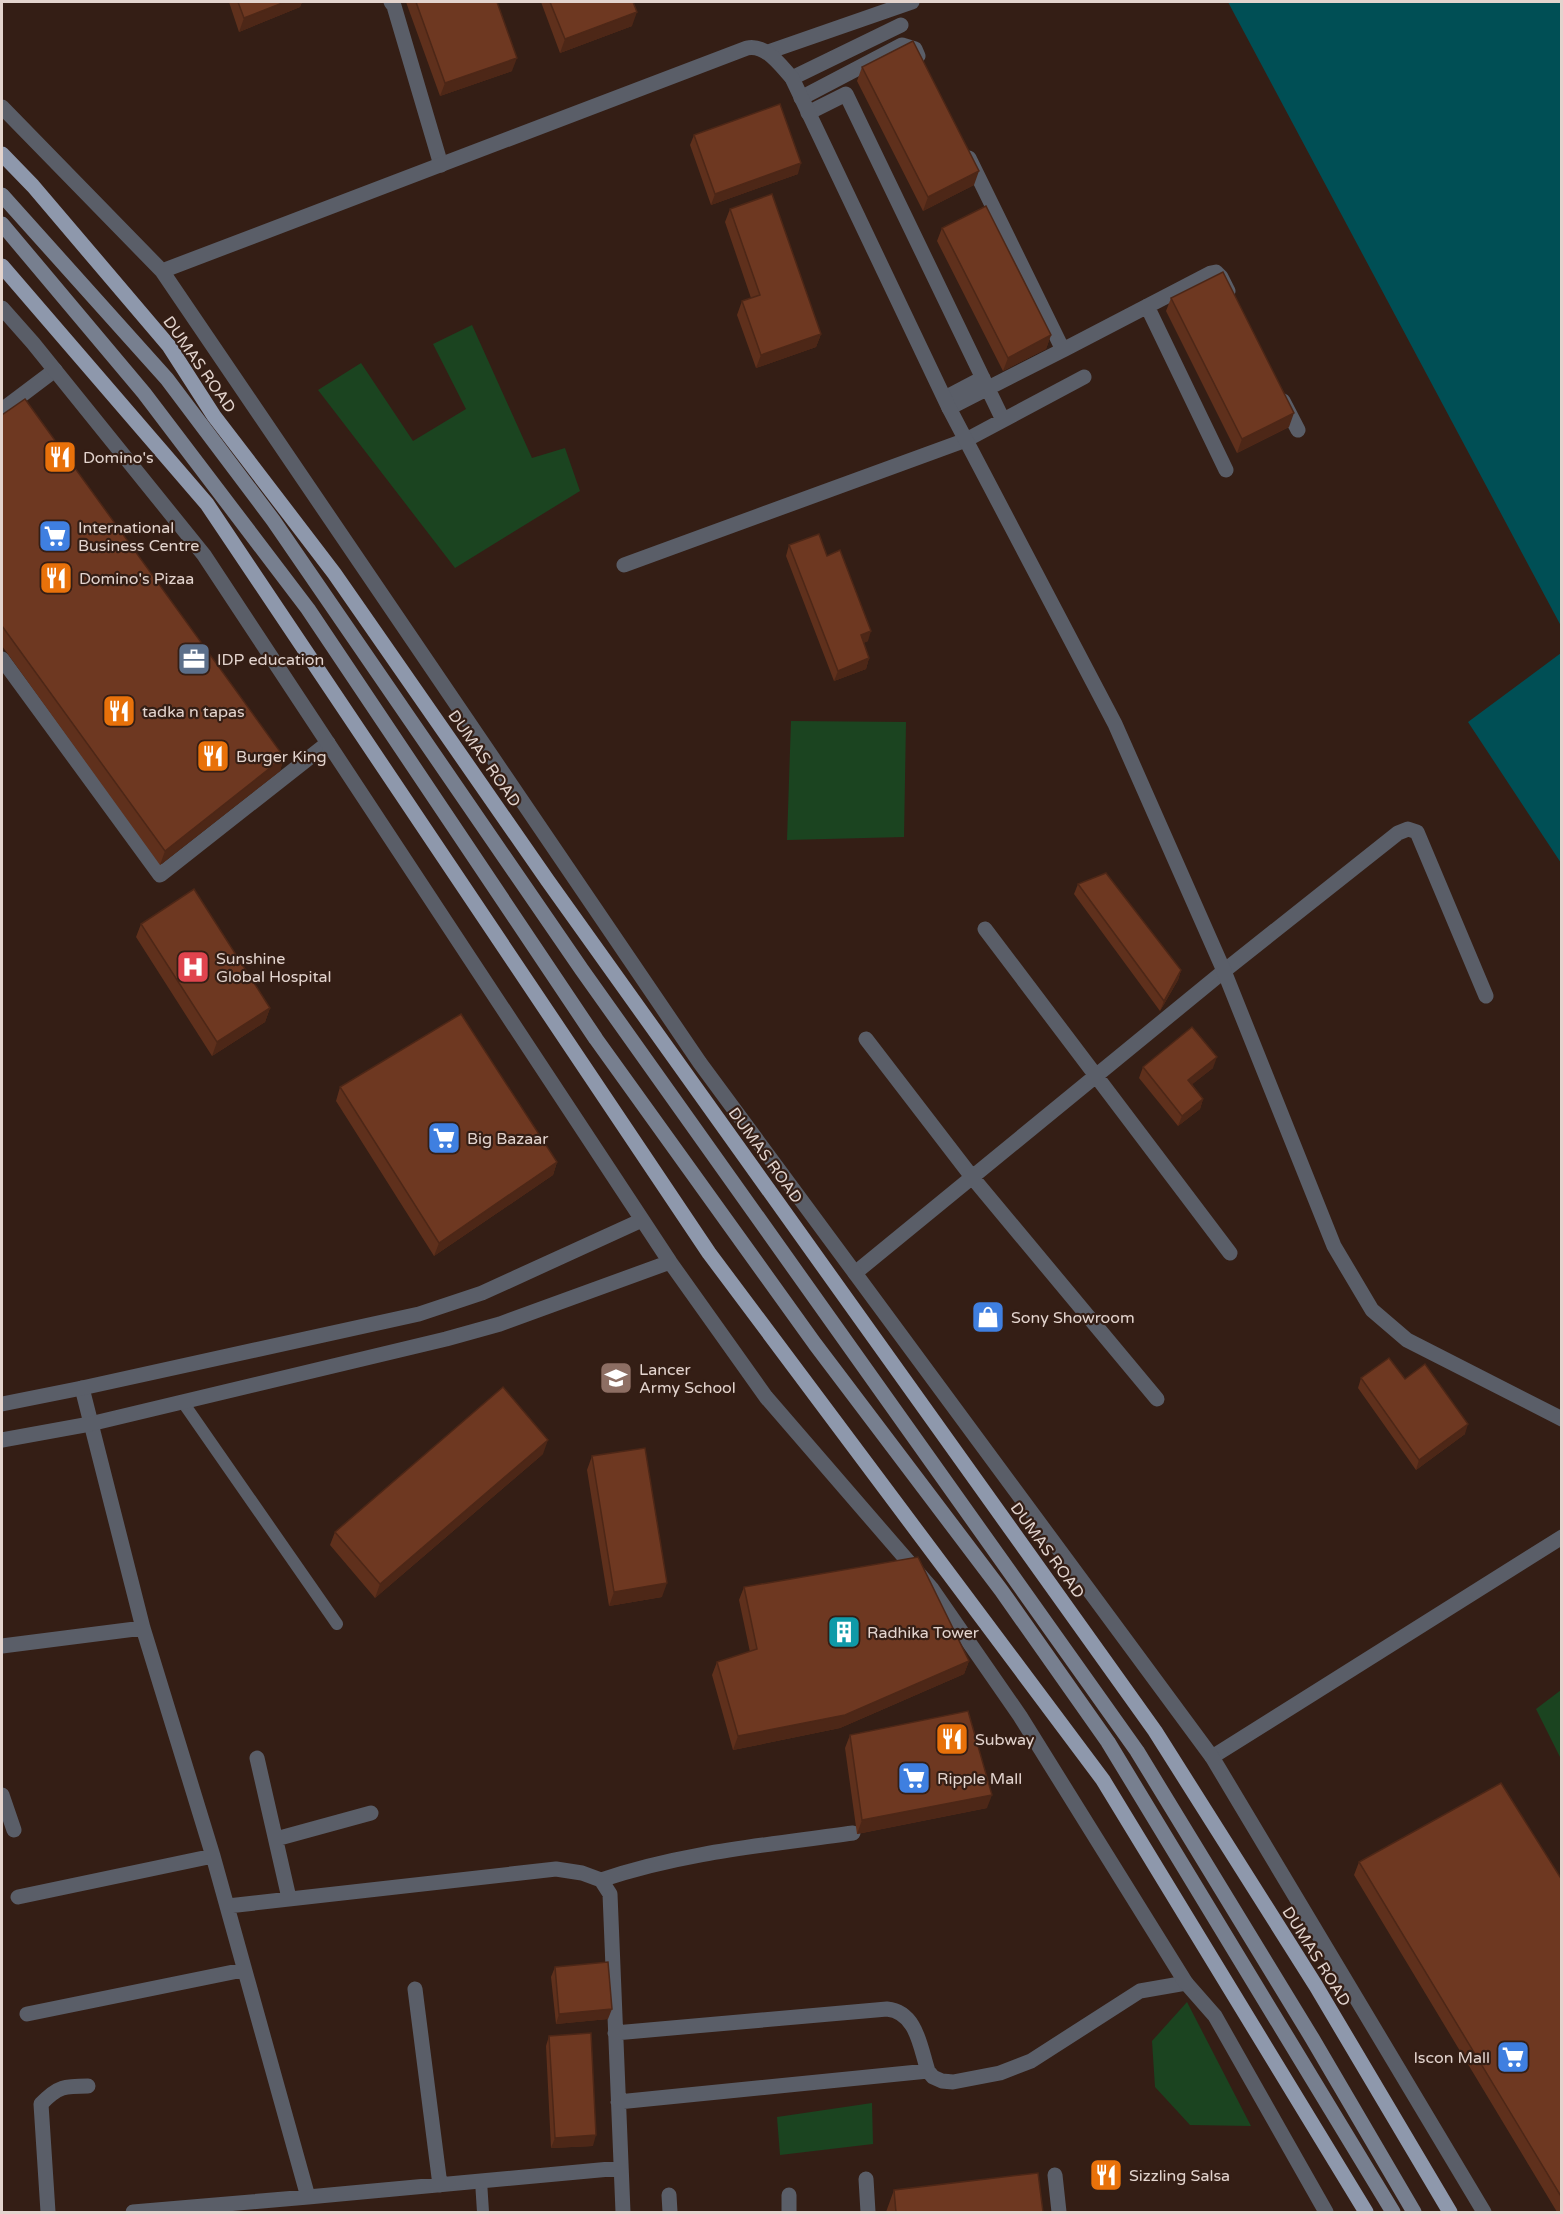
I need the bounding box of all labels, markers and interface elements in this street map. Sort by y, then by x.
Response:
street label: DUMAS ROAD [158,312,240,417]
restaurant icon: Domino's [42,439,78,475]
place label: Domino's [83,448,154,468]
supermarket icon: International Business Centre [37,518,73,554]
place label: International Business Centre [78,518,199,556]
restaurant icon: Domino's Pizaa [38,560,74,596]
place label: Domino's Pizaa [79,569,194,589]
office icon: IDP education [176,641,212,677]
place label: IDP education [217,650,324,670]
restaurant icon: tadka n tapas [101,693,137,729]
place label: tadka n tapas [142,702,245,722]
street label: DUMAS ROAD [443,706,525,811]
restaurant icon: Burger King [195,738,231,774]
place label: Burger King [236,747,327,767]
hospital icon: Sunshine Global Hospital [175,949,211,985]
place label: Sunshine Global Hospital [216,949,332,987]
street label: DUMAS ROAD [724,1104,807,1207]
supermarket icon: Big Bazaar [426,1120,462,1156]
place label: Big Bazaar [467,1129,549,1149]
shop icon: Sony Showroom [970,1299,1006,1335]
place label: Sony Showroom [1011,1308,1135,1328]
school or university icon: Lancer Army School [598,1360,634,1396]
place label: Lancer Army School [639,1360,736,1398]
street label: DUMAS ROAD [1006,1499,1089,1602]
building icon: Radhika Tower [826,1614,862,1650]
place label: Radhika Tower [867,1623,980,1643]
restaurant icon: Subway [934,1721,970,1757]
place label: Subway [975,1730,1035,1750]
supermarket icon: Ripple Mall [896,1760,932,1796]
place label: Ripple Mall [937,1769,1022,1789]
street label: DUMAS ROAD [1278,1903,1355,2010]
supermarket icon: Iscon Mall [1495,2039,1531,2075]
place label: Iscon Mall [1413,2048,1490,2068]
restaurant icon: Sizzling Salsa [1088,2157,1124,2193]
place label: Sizzling Salsa [1129,2166,1230,2186]

